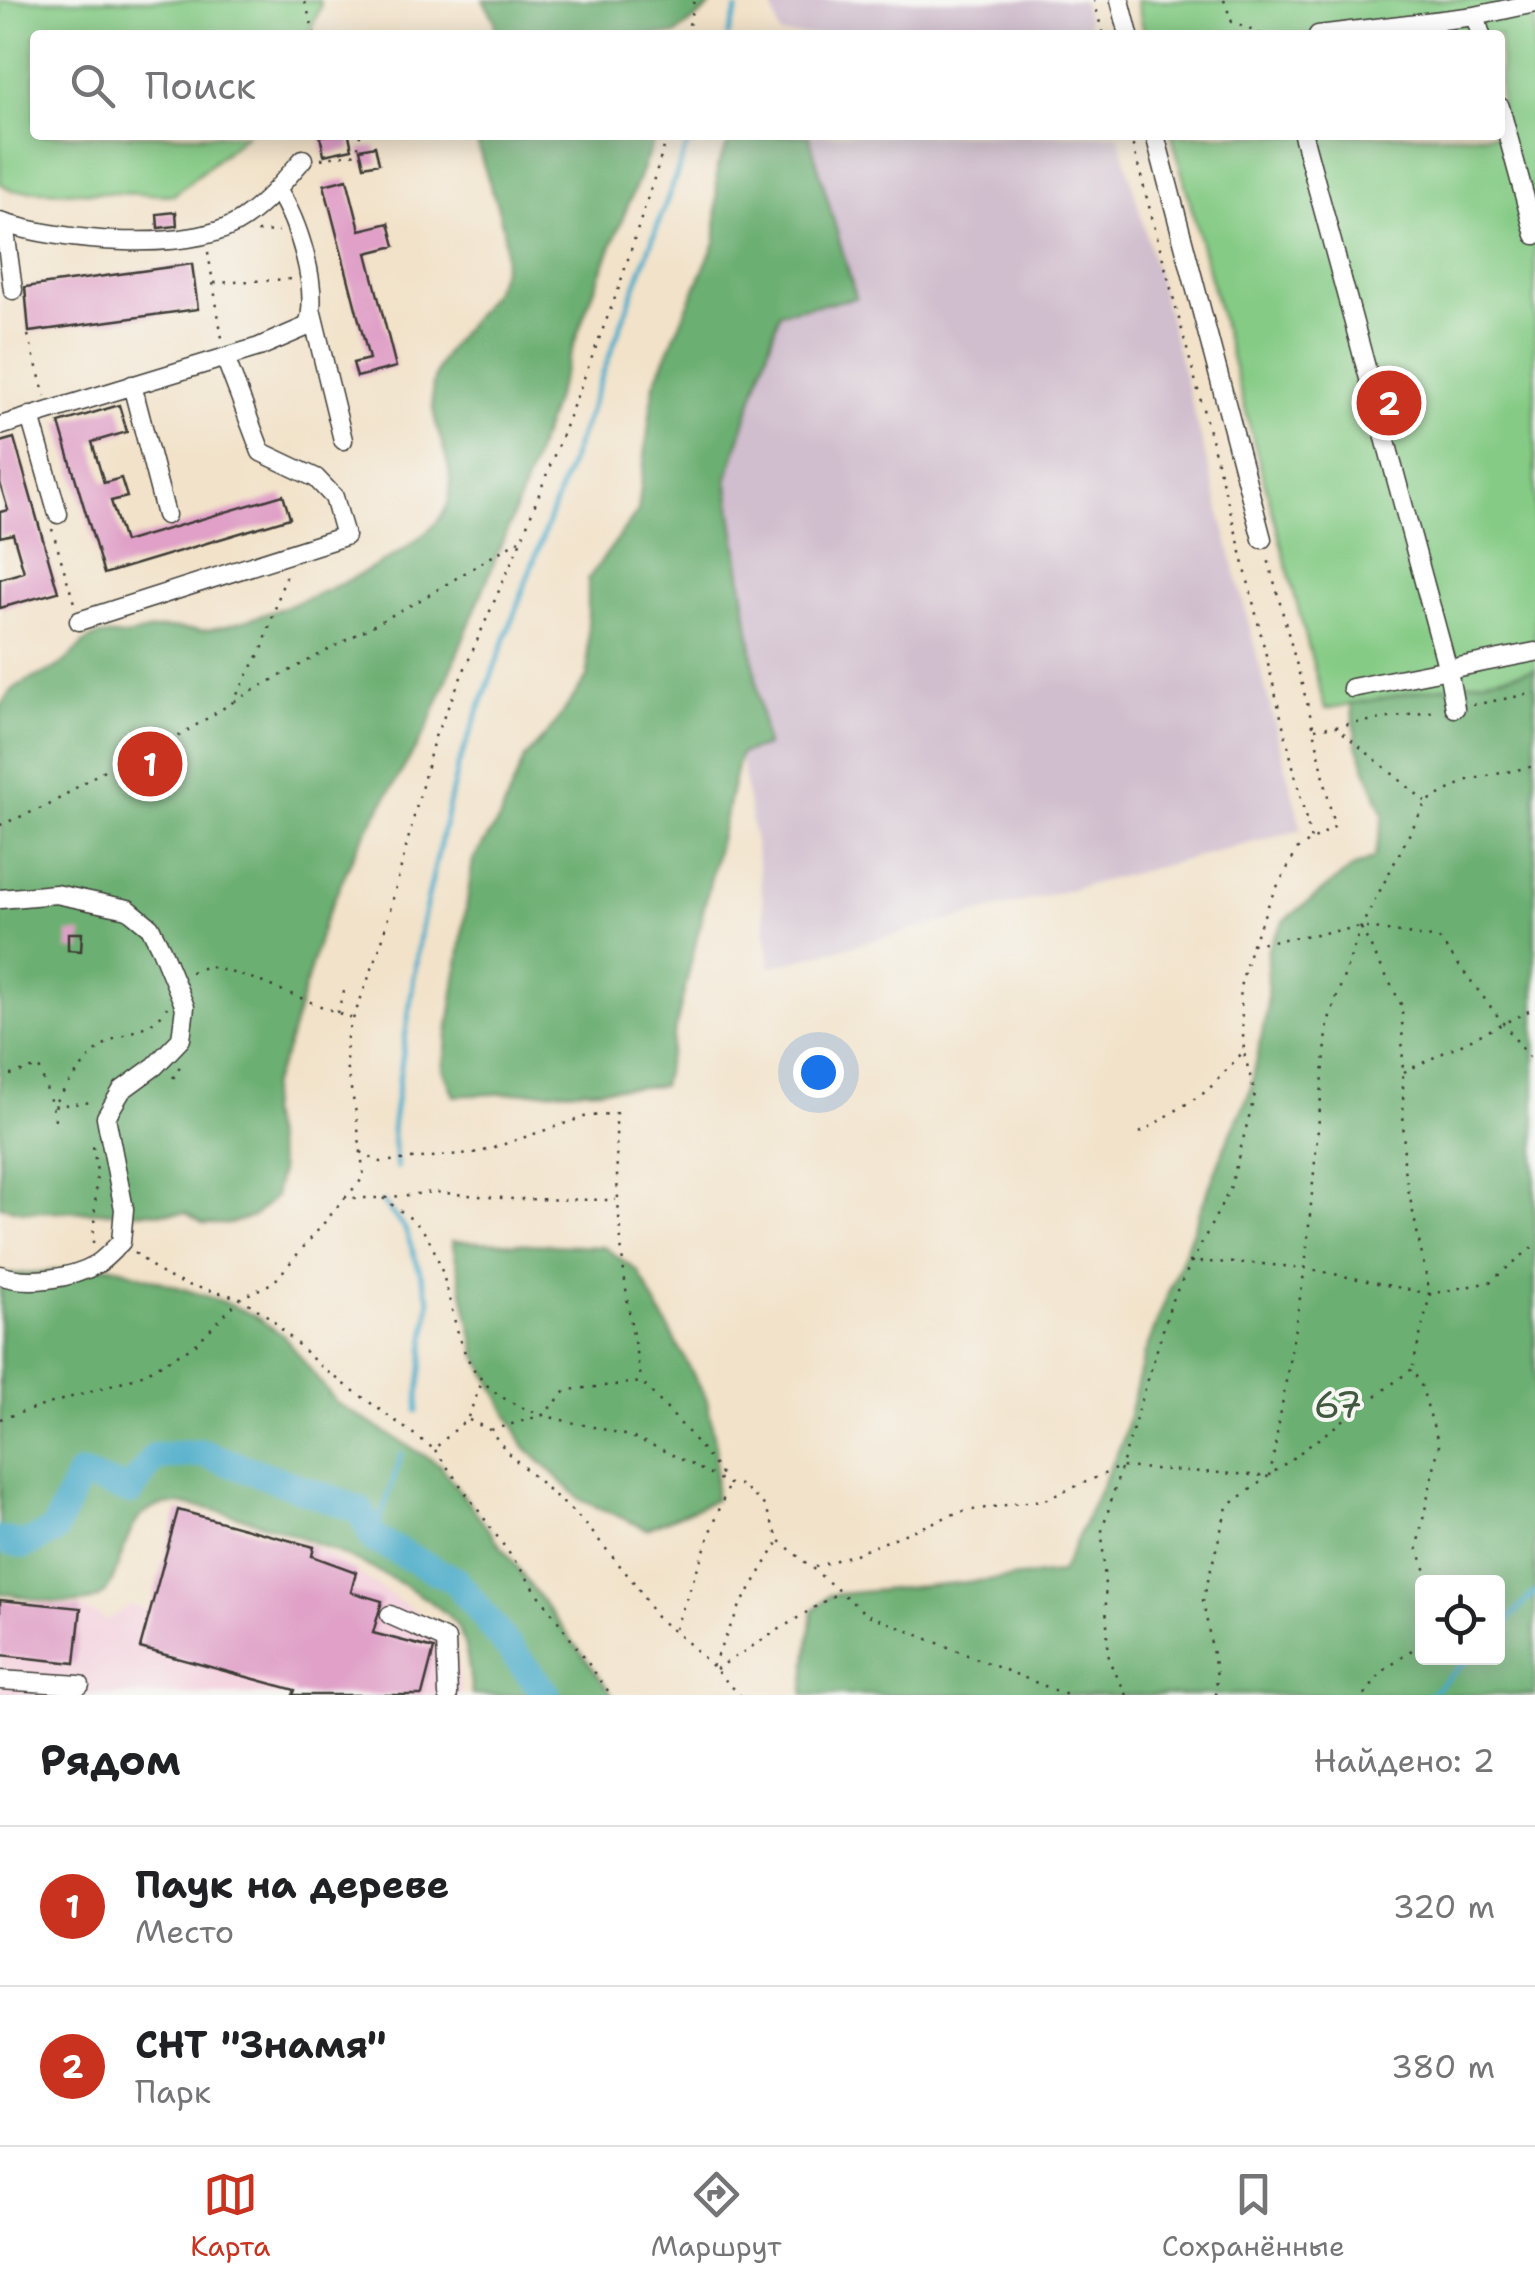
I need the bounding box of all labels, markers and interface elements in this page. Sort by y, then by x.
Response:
search box [30,30,1505,140]
icon: search [65,58,120,113]
text: Поиск [145,60,256,111]
pin: 2 [1356,366,1422,440]
pin: 1 [118,726,182,802]
your location [793,1047,844,1098]
park label: 67 [1314,1379,1362,1430]
map controls [1415,1575,1505,1665]
button: locate [1415,1575,1505,1665]
text: Рядом [40,1732,181,1788]
text: Найдено: 2 [1314,1739,1495,1782]
text: Паук на дереве [135,1859,449,1910]
text: 1 [65,1885,80,1928]
text: 320 m [1392,1885,1495,1928]
text: Место [135,1910,234,1953]
text: СНТ "Знамя" [135,2019,387,2070]
text: 2 [61,2045,84,2088]
text: 380 m [1391,2045,1495,2088]
text: Парк [135,2070,211,2113]
tab: Карта [190,2167,270,2265]
tab: Маршрут [651,2167,781,2265]
tab: Сохранённые [1162,2167,1345,2265]

